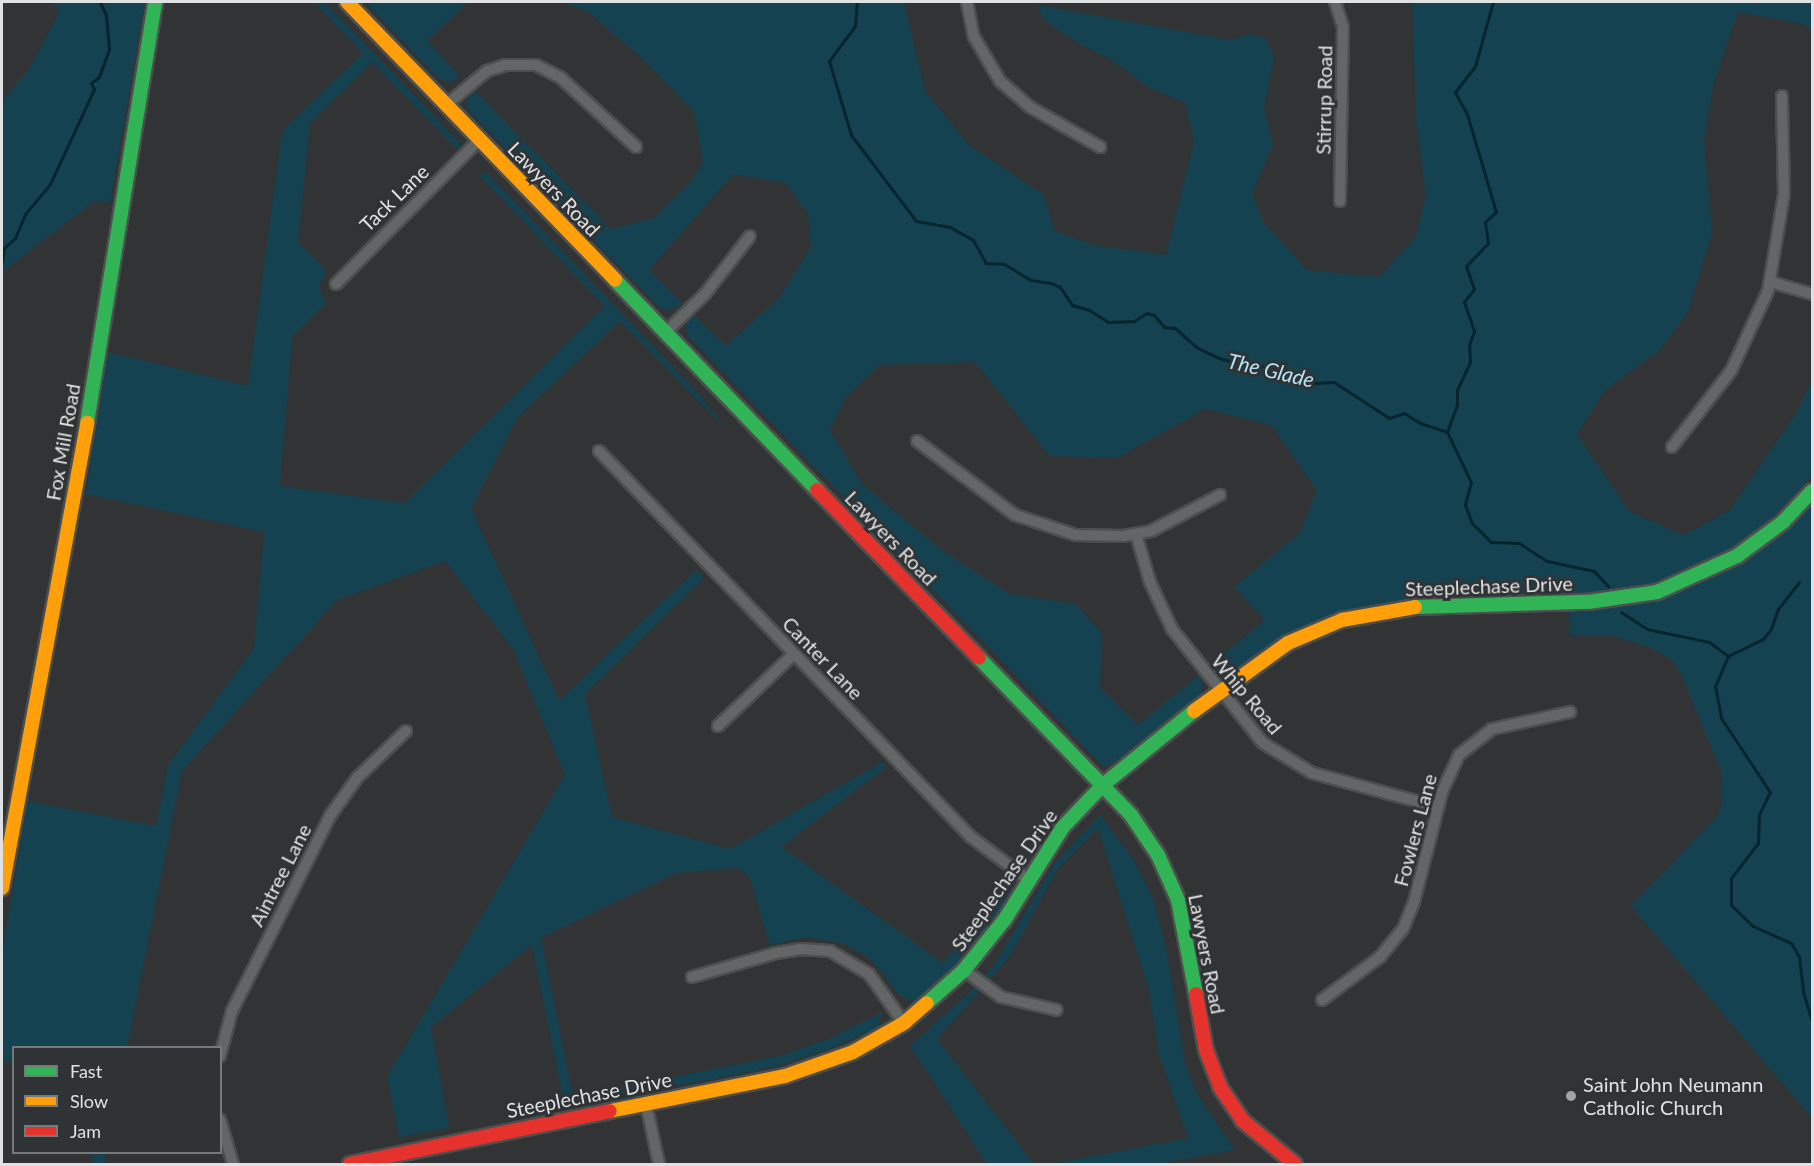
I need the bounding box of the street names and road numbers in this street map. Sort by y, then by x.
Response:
street label: Stirrup Road [1311,45,1337,155]
street label: Lawyers Road [503,137,605,241]
street label: Tack Lane [355,159,433,237]
street label: Fox Mill Road [41,382,85,502]
street label: Lawyers Road [840,486,942,590]
street label: Steeplechase Drive [1405,571,1573,601]
street label: Canter Lane [777,611,869,705]
street label: Whip Road [1207,649,1287,739]
street label: Fowlers Lane [1388,771,1442,889]
street label: Steeplechase Drive [946,804,1062,956]
street label: Aintree Lane [244,820,316,930]
street label: Lawyers Road [1184,892,1230,1016]
street label: Steeplechase Drive [504,1067,674,1123]

